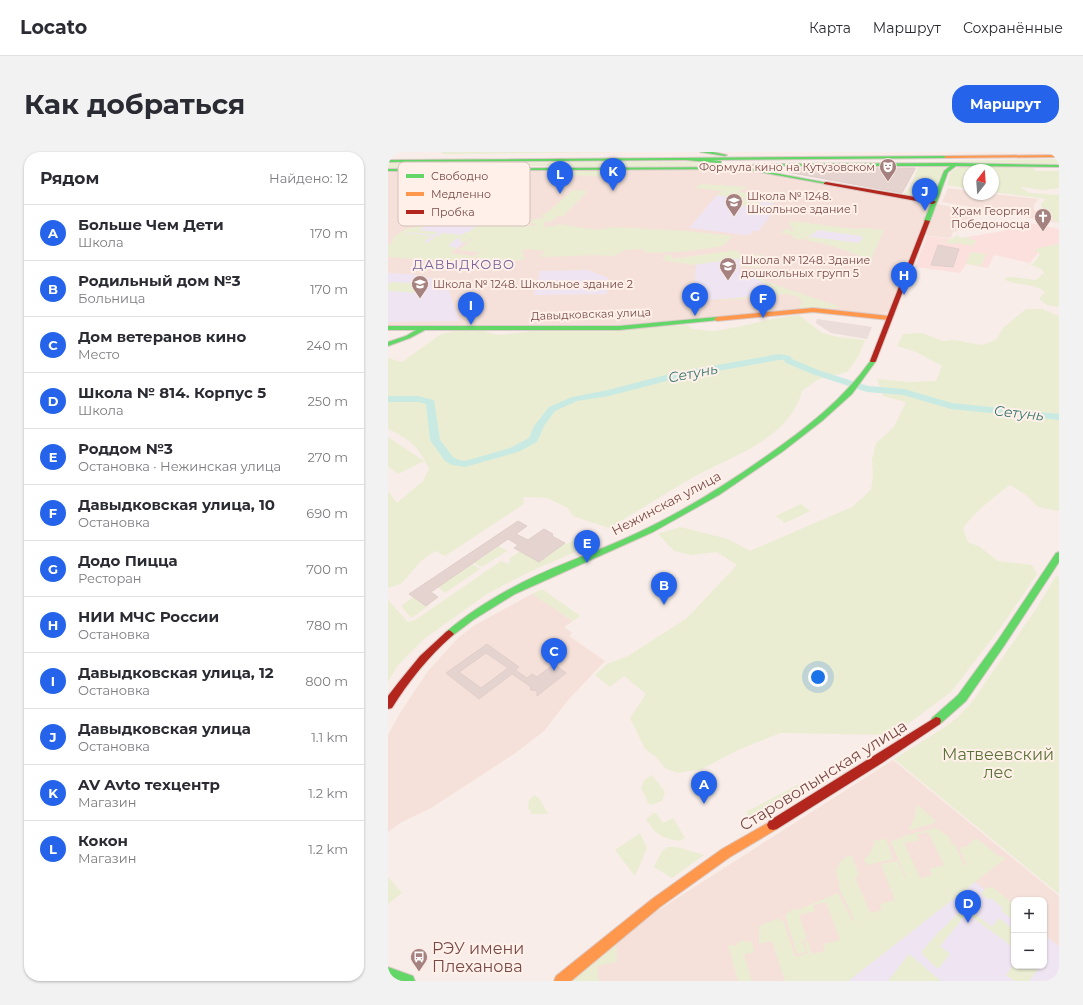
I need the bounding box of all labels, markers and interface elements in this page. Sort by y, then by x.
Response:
text: Locato [20,16,87,39]
text: Карта [809,19,851,37]
text: Маршрут [873,19,941,37]
text: Сохранённые [963,19,1063,37]
button: Маршрут [952,85,1059,123]
text: Как добраться [24,87,245,121]
theatre icon: Формула кино на Кутузовском [878,157,898,182]
pin: K [600,158,626,191]
place label: Формула кино на Кутузовском [699,160,875,174]
pin: L [547,161,573,194]
legend [398,162,530,226]
north arrow [963,164,999,200]
text: Рядом [40,168,99,188]
text: Свободно [431,169,488,183]
text: Найдено: 12 [269,170,348,186]
pin: J [912,178,938,211]
text: Медленно [431,187,491,201]
place label: Школа № 1248. Школьное здание 1 [747,189,858,216]
school or university icon: Школа № 1248. Школьное здание 1 [724,192,744,217]
place label: Храм Георгия Победоносца [951,204,1030,231]
text: Пробка [431,205,475,219]
church icon: Храм Георгия Победоносца [1033,207,1053,232]
text: Больше Чем Дети [78,215,224,234]
text: A [48,225,58,241]
text: 170 m [310,225,348,241]
text: Школа [78,234,124,250]
place label: Школа № 1248. Здание дошкольных групп 5 [741,253,871,280]
district label: ДАВЫДКОВО [413,256,515,272]
school or university icon: Школа № 1248. Здание дошкольных групп 5 [718,256,738,281]
pin: H [891,262,917,295]
text: Родильный дом №3 [78,271,241,290]
school or university icon: Школа № 1248. Школьное здание 2 [410,274,430,299]
place label: Школа № 1248. Школьное здание 2 [433,277,633,291]
text: B [48,281,58,297]
text: 170 m [310,281,348,297]
pin: G [682,283,708,316]
pin: F [750,285,776,318]
text: Больница [78,290,145,306]
pin: I [458,292,484,325]
street label: Давыдковская улица [531,305,651,323]
text: Дом ветеранов кино [78,327,246,346]
text: C [48,337,58,353]
text: 240 m [307,337,348,353]
text: Место [78,346,120,362]
water label: Сетунь [667,359,719,387]
text: Школа № 814. Корпус 5 [78,383,266,402]
text: D [48,393,58,409]
text: 250 m [307,393,348,409]
water label: Сетунь [993,401,1045,425]
text: Школа [78,402,124,418]
text: Роддом №3 [78,439,173,458]
text: E [49,449,57,465]
text: 270 m [307,449,348,465]
text: Остановка · Нежинская улица [78,458,281,474]
street label: Нежинская улица [609,467,723,539]
text: Давыдковская улица, 10 [78,495,275,514]
text: F [49,505,57,521]
text: 690 m [306,505,348,521]
text: Остановка [78,514,150,530]
pin: E [574,530,600,563]
text: Додо Пицца [78,551,178,570]
text: G [48,561,58,577]
text: 700 m [306,561,348,577]
text: Ресторан [78,570,142,586]
pin: B [651,572,677,605]
text: НИИ МЧС России [78,607,219,626]
text: H [48,617,58,633]
text: 780 m [306,617,348,633]
text: Остановка [78,626,150,642]
pin: C [541,638,567,671]
text: Давыдковская улица, 12 [78,663,274,682]
your location [808,667,828,687]
text: I [51,673,55,689]
text: 800 m [305,673,348,689]
text: Остановка [78,682,150,698]
street label: Староволынская улица [736,716,911,835]
text: Давыдковская улица [78,719,251,738]
text: J [49,729,57,745]
text: 1.1 km [311,729,348,745]
text: Остановка [78,738,150,754]
park label: Матвеевский лес [942,745,1054,782]
pin: A [691,771,717,804]
text: AV Avto техцентр [78,775,220,794]
text: K [48,785,58,801]
text: 1.2 km [308,785,348,801]
text: Магазин [78,794,137,810]
text: Кокон [78,831,128,850]
text: L [49,841,57,857]
text: 1.2 km [308,841,348,857]
text: Магазин [78,850,137,866]
pin: D [955,890,981,923]
map controls [1011,897,1047,969]
button: + [1011,897,1047,933]
button: − [1011,933,1047,969]
place label: РЭУ имени Плеханова [432,939,524,976]
bus stop icon: РЭУ имени Плеханова [409,947,429,972]

